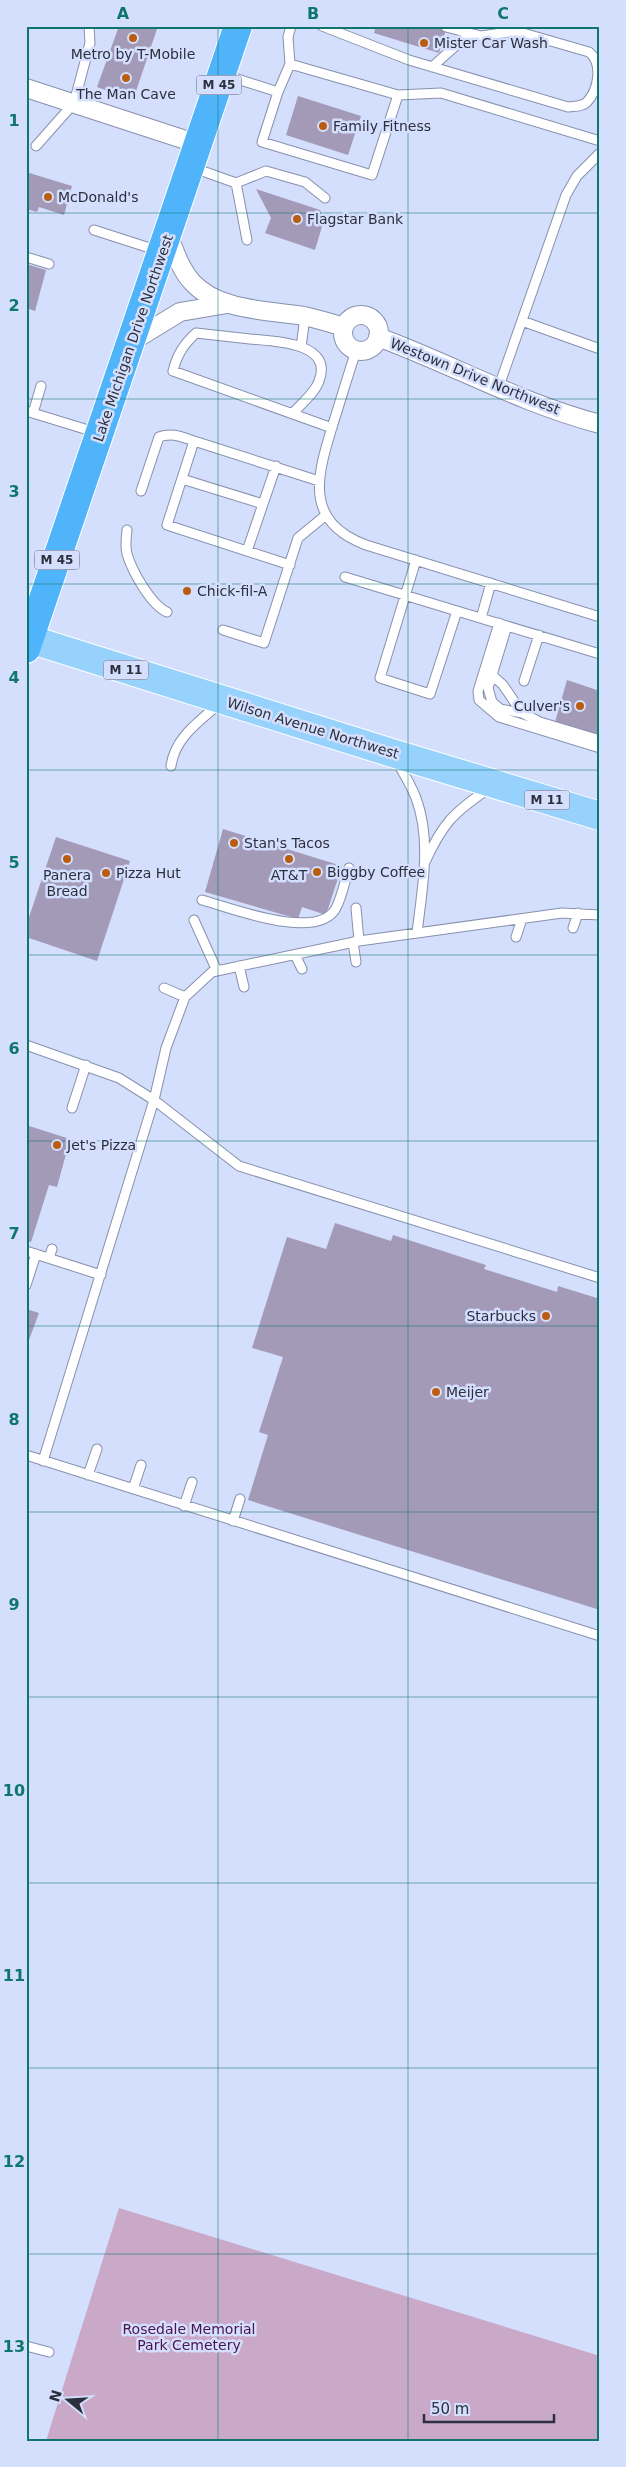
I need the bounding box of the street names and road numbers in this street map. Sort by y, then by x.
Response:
road number: M 45 [196,76,242,94]
street label: Lake Michigan Drive Northwest [90,232,176,444]
street label: Westown Drive Northwest [388,335,563,418]
road number: M 45 [34,550,80,570]
road number: M 11 [104,660,148,680]
street label: Wilson Avenue Northwest [225,694,401,762]
road number: M 11 [524,790,570,810]

